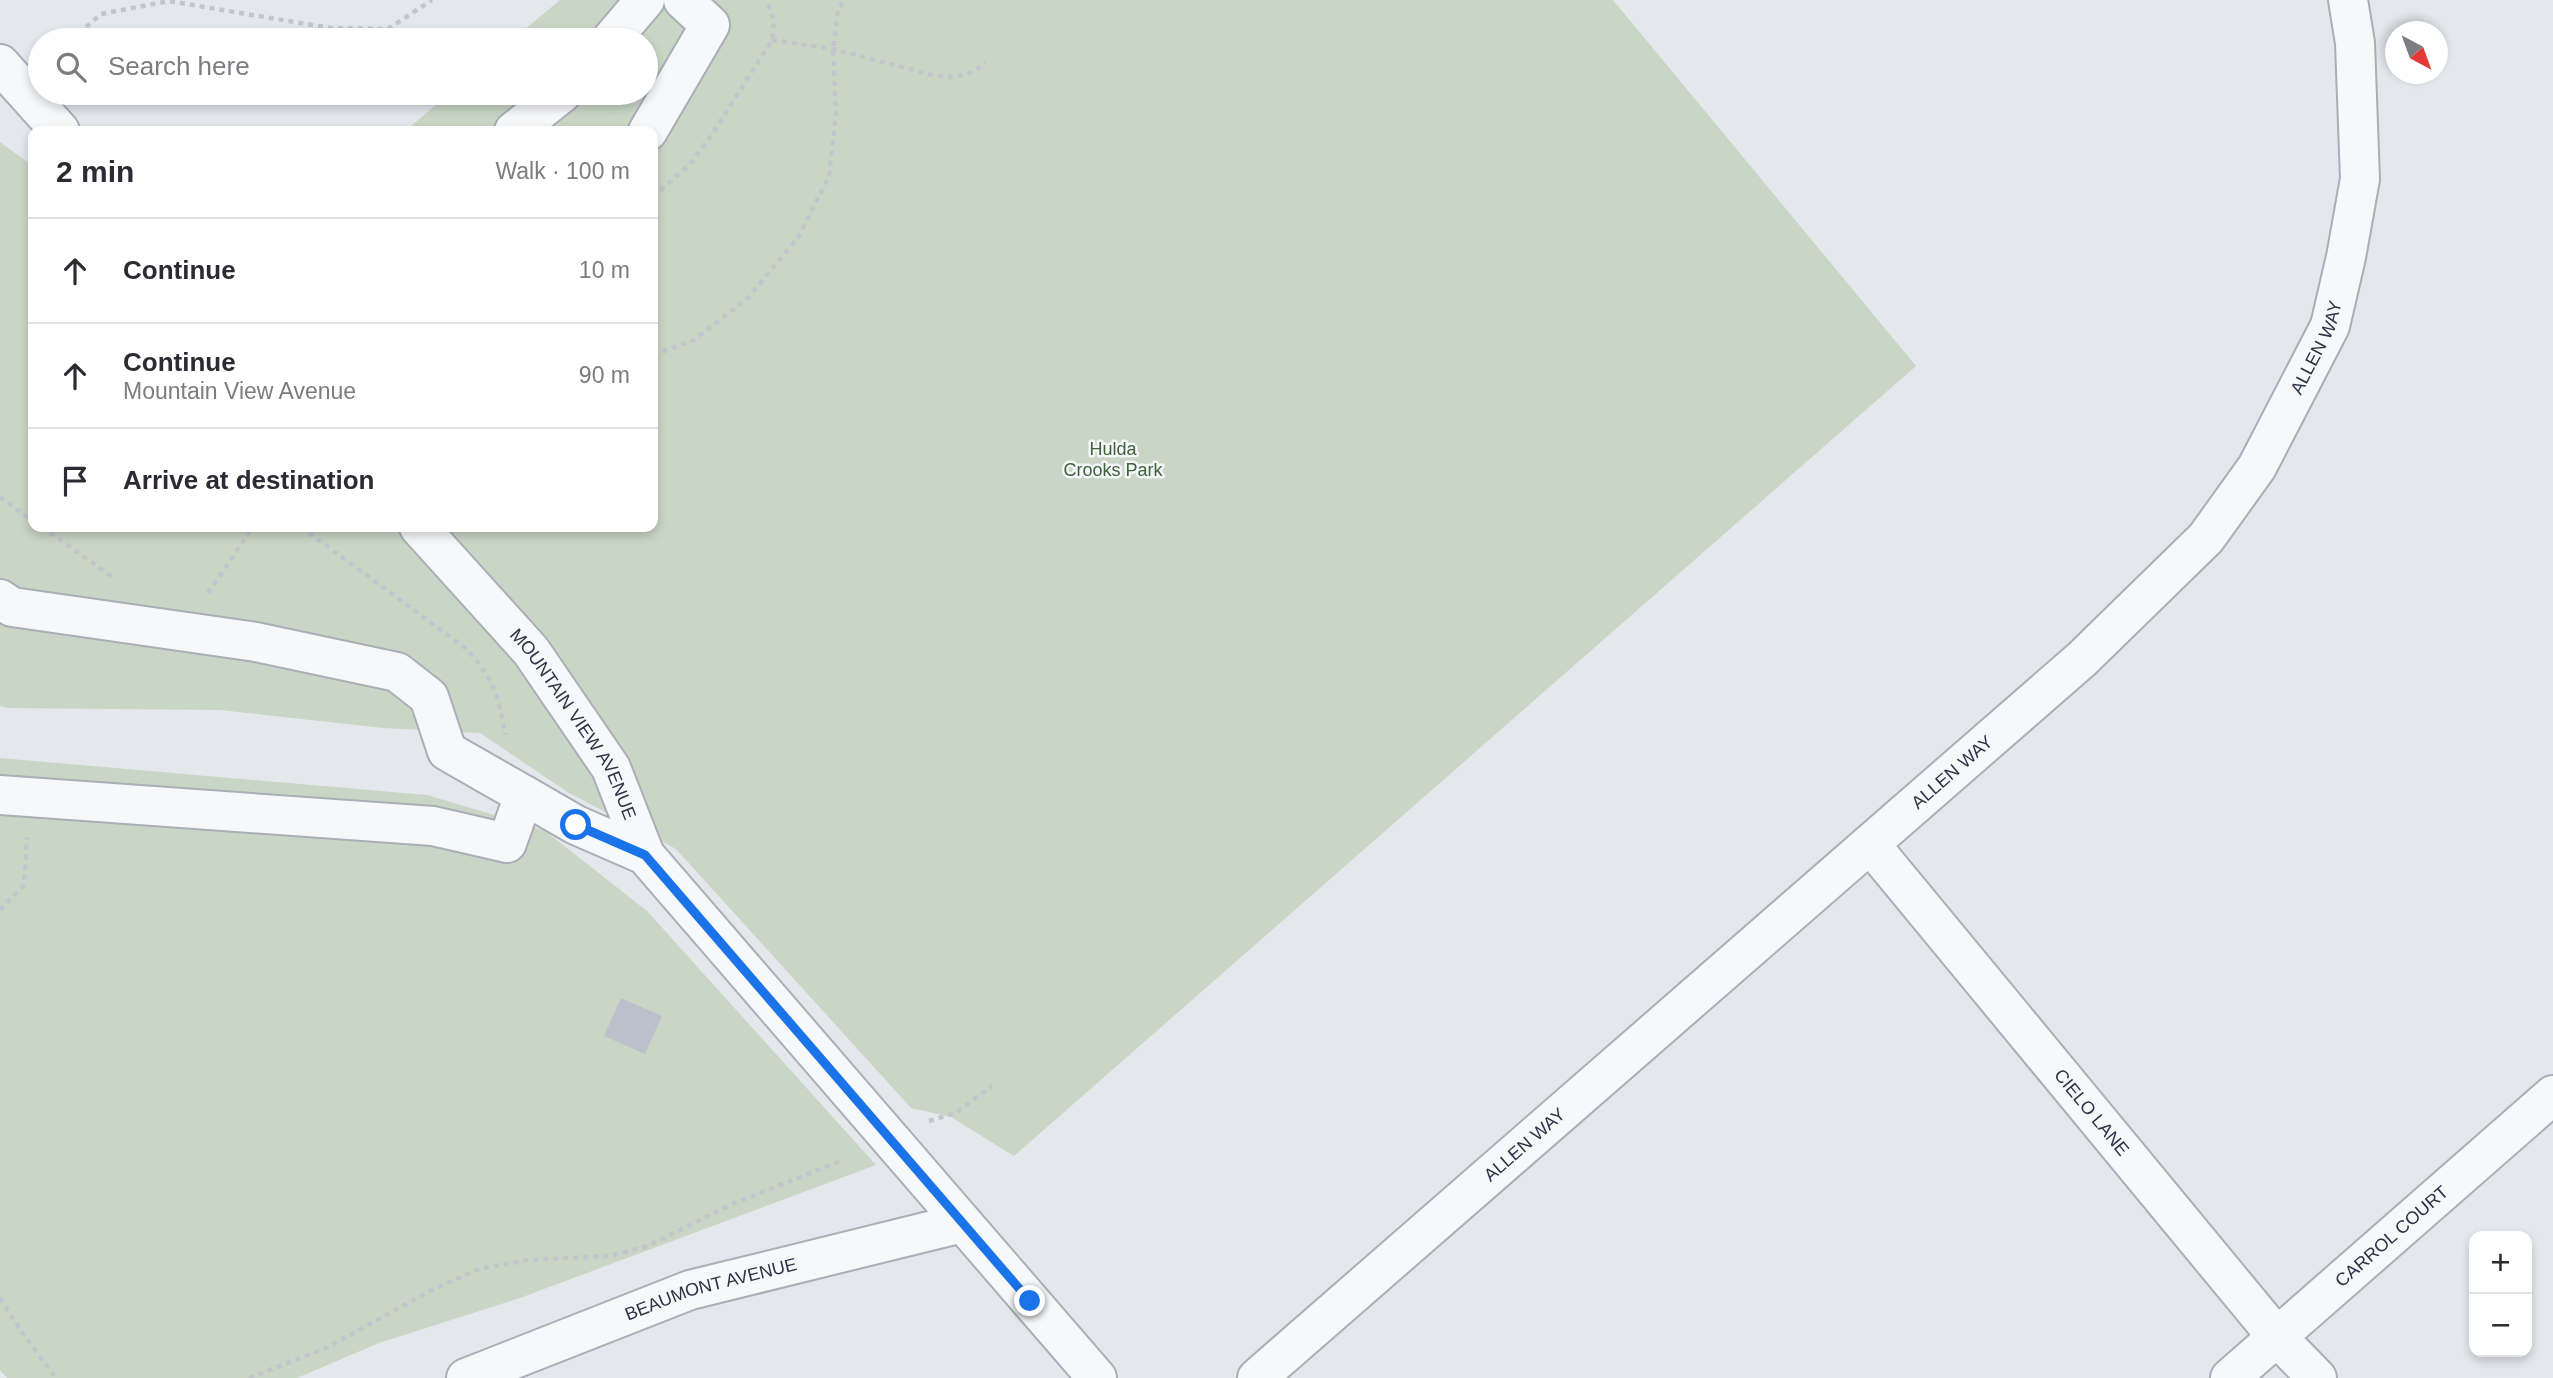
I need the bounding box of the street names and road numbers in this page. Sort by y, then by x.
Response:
street label: ALLEN WAY [2286,299,2346,398]
street label: MOUNTAIN VIEW AVENUE [506,625,640,822]
street label: ALLEN WAY [1907,731,1997,813]
street label: CIELO LANE [2050,1065,2133,1160]
street label: ALLEN WAY [1480,1104,1569,1186]
street label: CARROL COURT [2331,1182,2452,1291]
street label: BEAUMONT AVENUE [622,1254,799,1325]

